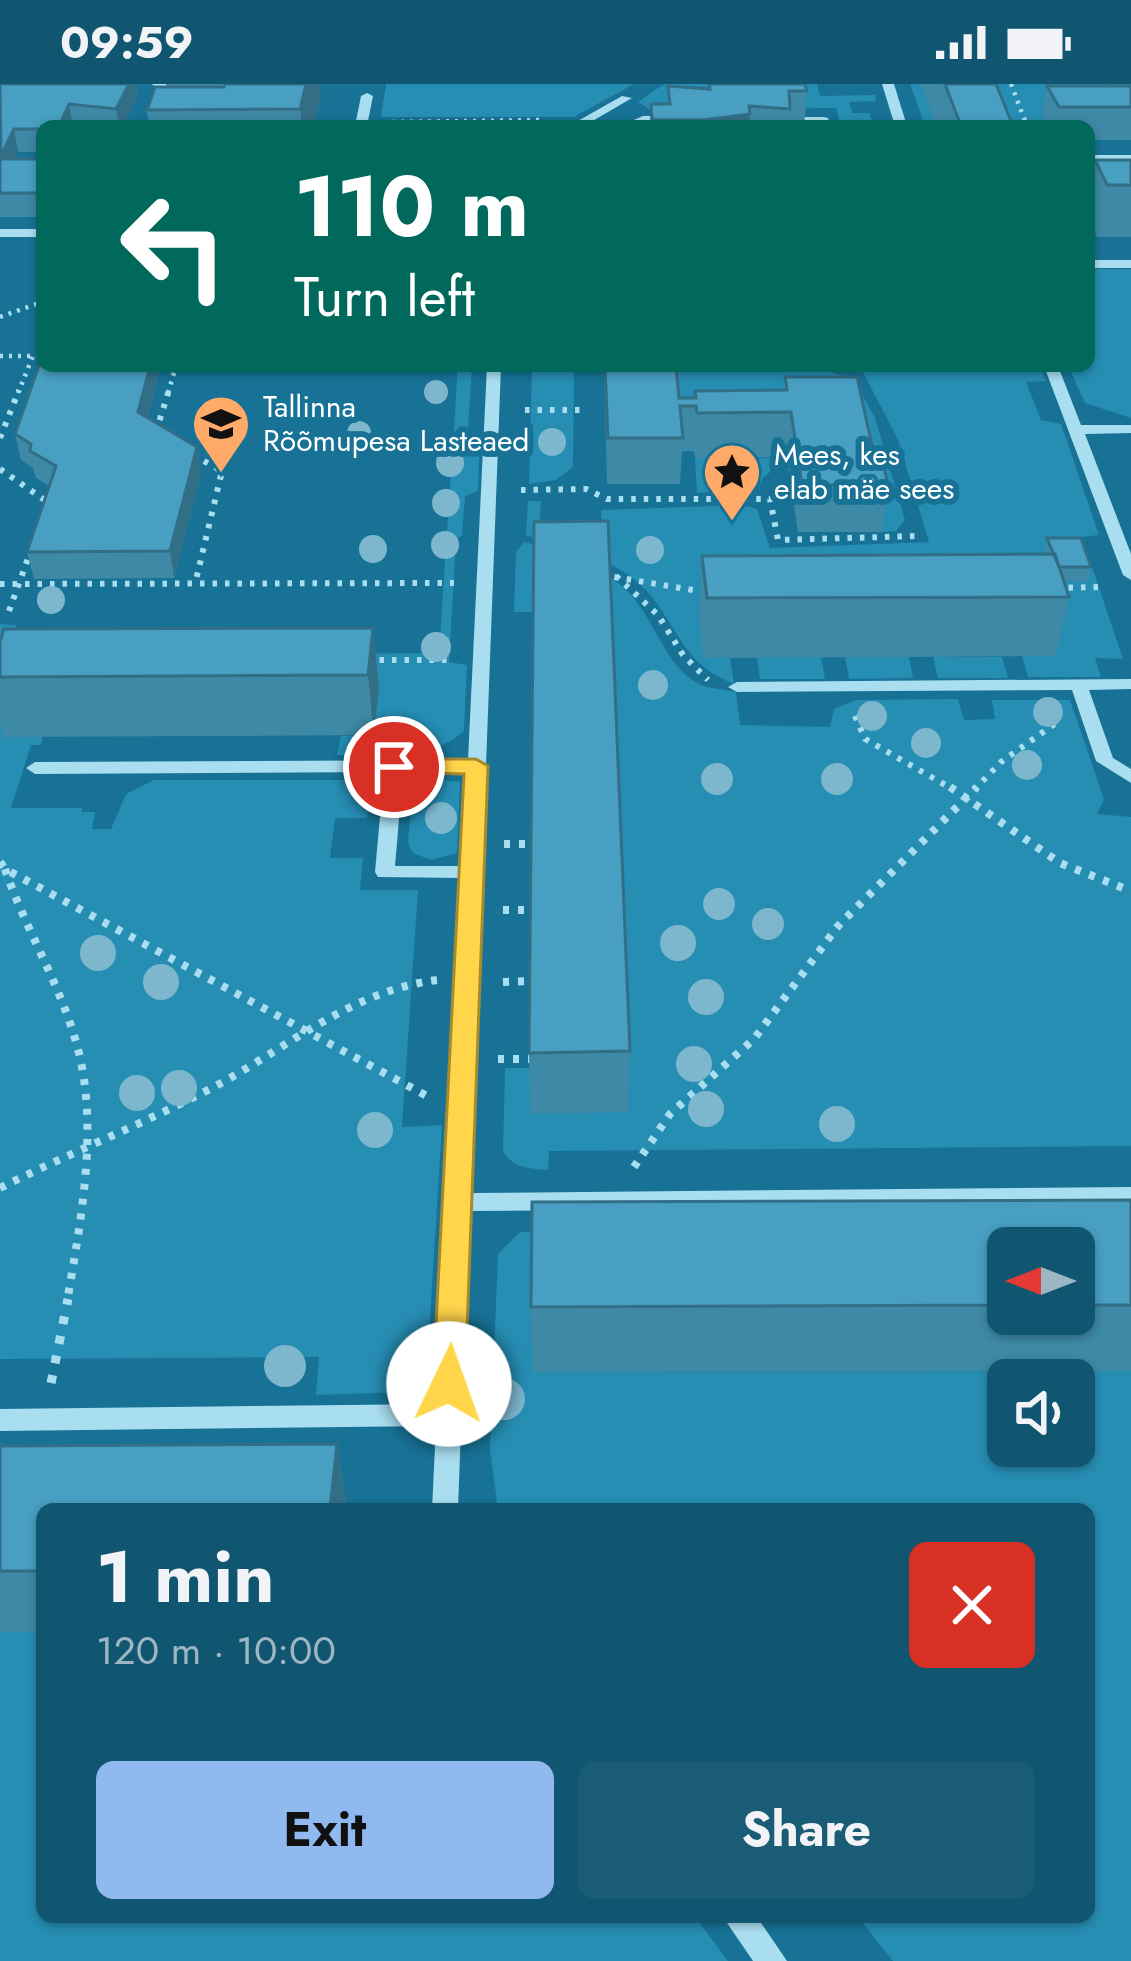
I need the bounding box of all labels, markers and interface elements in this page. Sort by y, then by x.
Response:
text: 09:59 [60,10,194,75]
text: 110 m [294,146,529,268]
icon: left [96,168,252,324]
text: Turn left [294,258,475,336]
place label: Tallinna Rõõmupesa Lasteaed [263,385,529,462]
school or university icon: Tallinna Rõõmupesa Lasteaed [190,393,252,475]
place label: Mees, kes elab mäe sees [774,433,954,510]
place icon: Mees, kes elab mäe sees [701,441,763,523]
pin [343,716,445,818]
icon: arrive [361,734,427,800]
north arrow [987,1227,1095,1335]
map controls [987,1227,1095,1467]
position arrow [386,1321,512,1447]
button: sound [987,1359,1095,1467]
text: 1 min [96,1525,275,1629]
button: close [909,1542,1035,1668]
text: 120 m · 10:00 [96,1622,336,1679]
button: Exit [96,1761,554,1899]
button: Share [578,1761,1035,1899]

